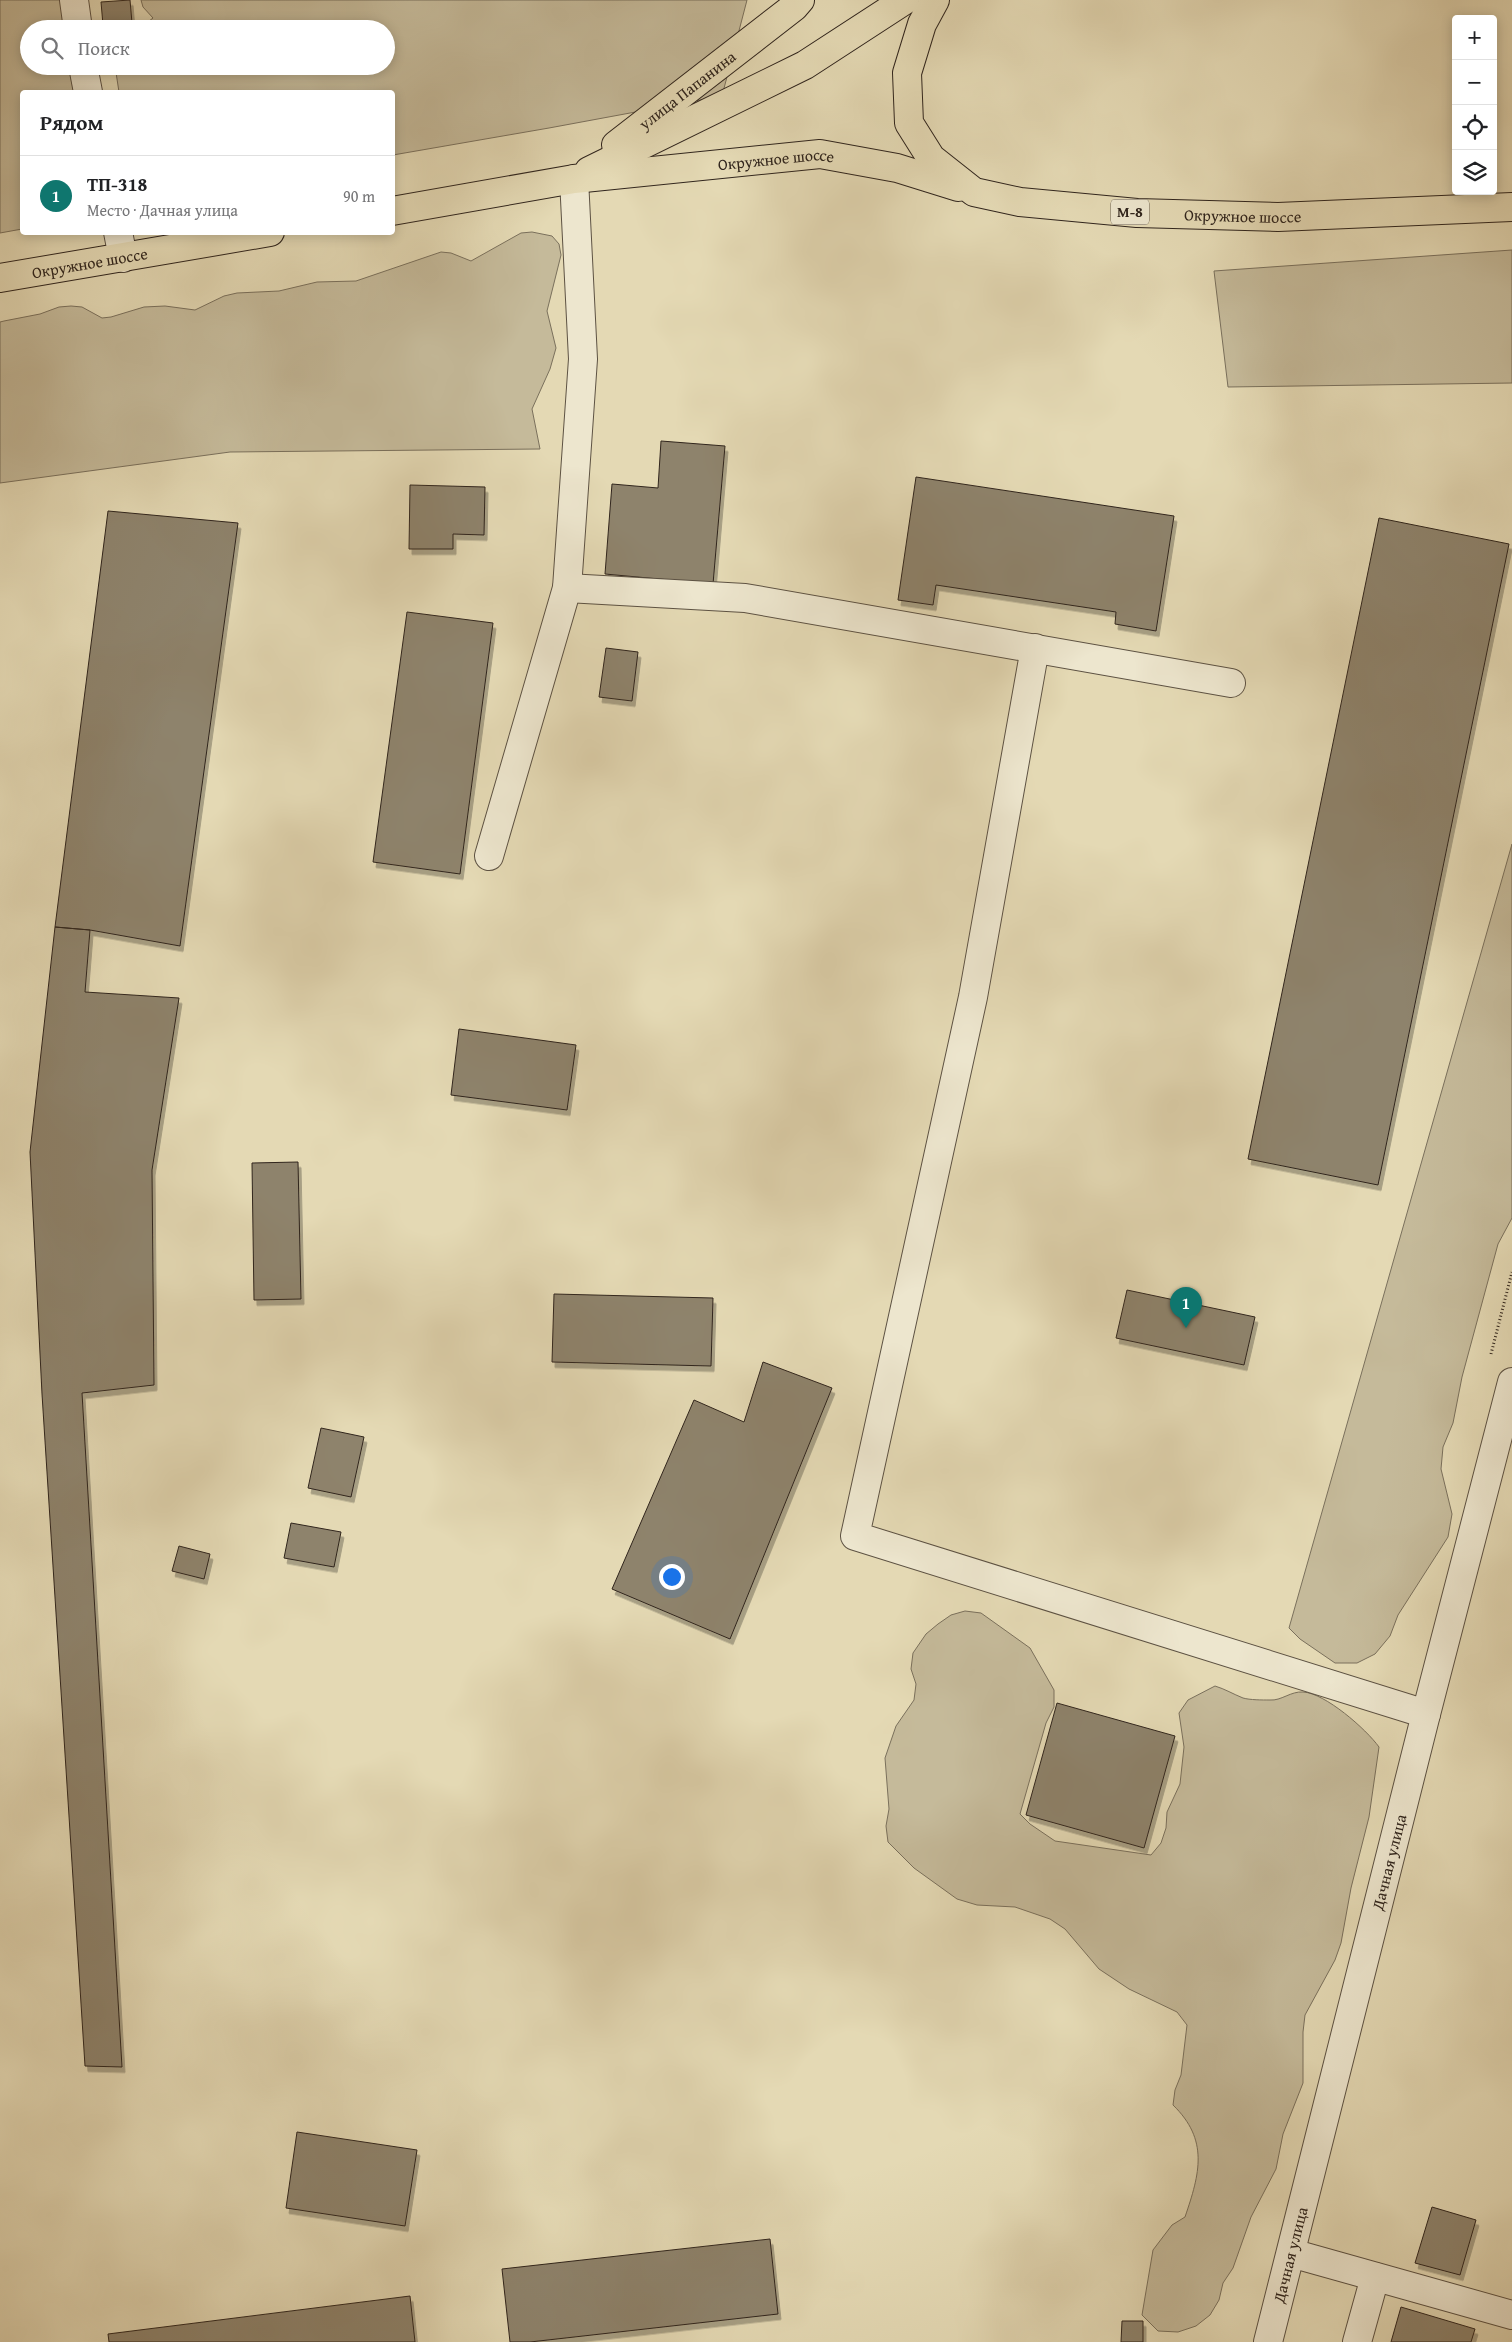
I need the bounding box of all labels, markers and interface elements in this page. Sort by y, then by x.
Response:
map controls [1452,15,1497,195]
button: + [1452,15,1497,60]
search box [20,20,395,75]
icon: search [38,34,66,62]
text: Поиск [78,34,130,62]
street label: улица Папанина [633,44,741,136]
button: − [1452,60,1497,105]
button: locate [1452,105,1497,150]
text: Рядом [40,107,103,138]
street label: Окружное шоссе [717,142,836,176]
button: layers [1452,150,1497,195]
text: ТП-318 [87,170,147,198]
text: 1 [52,184,60,208]
text: 90 m [343,184,375,208]
text: Место · Дачная улица [87,198,238,222]
road number: М-8 [1111,200,1149,224]
street label: Окружное шоссе [1184,202,1302,229]
street label: Окружное шоссе [30,241,149,284]
pin: 1 [1170,1287,1202,1328]
your location [659,1564,685,1590]
street label: Дачная улица [1365,1811,1412,1913]
street label: Дачная улица [1266,2204,1314,2306]

